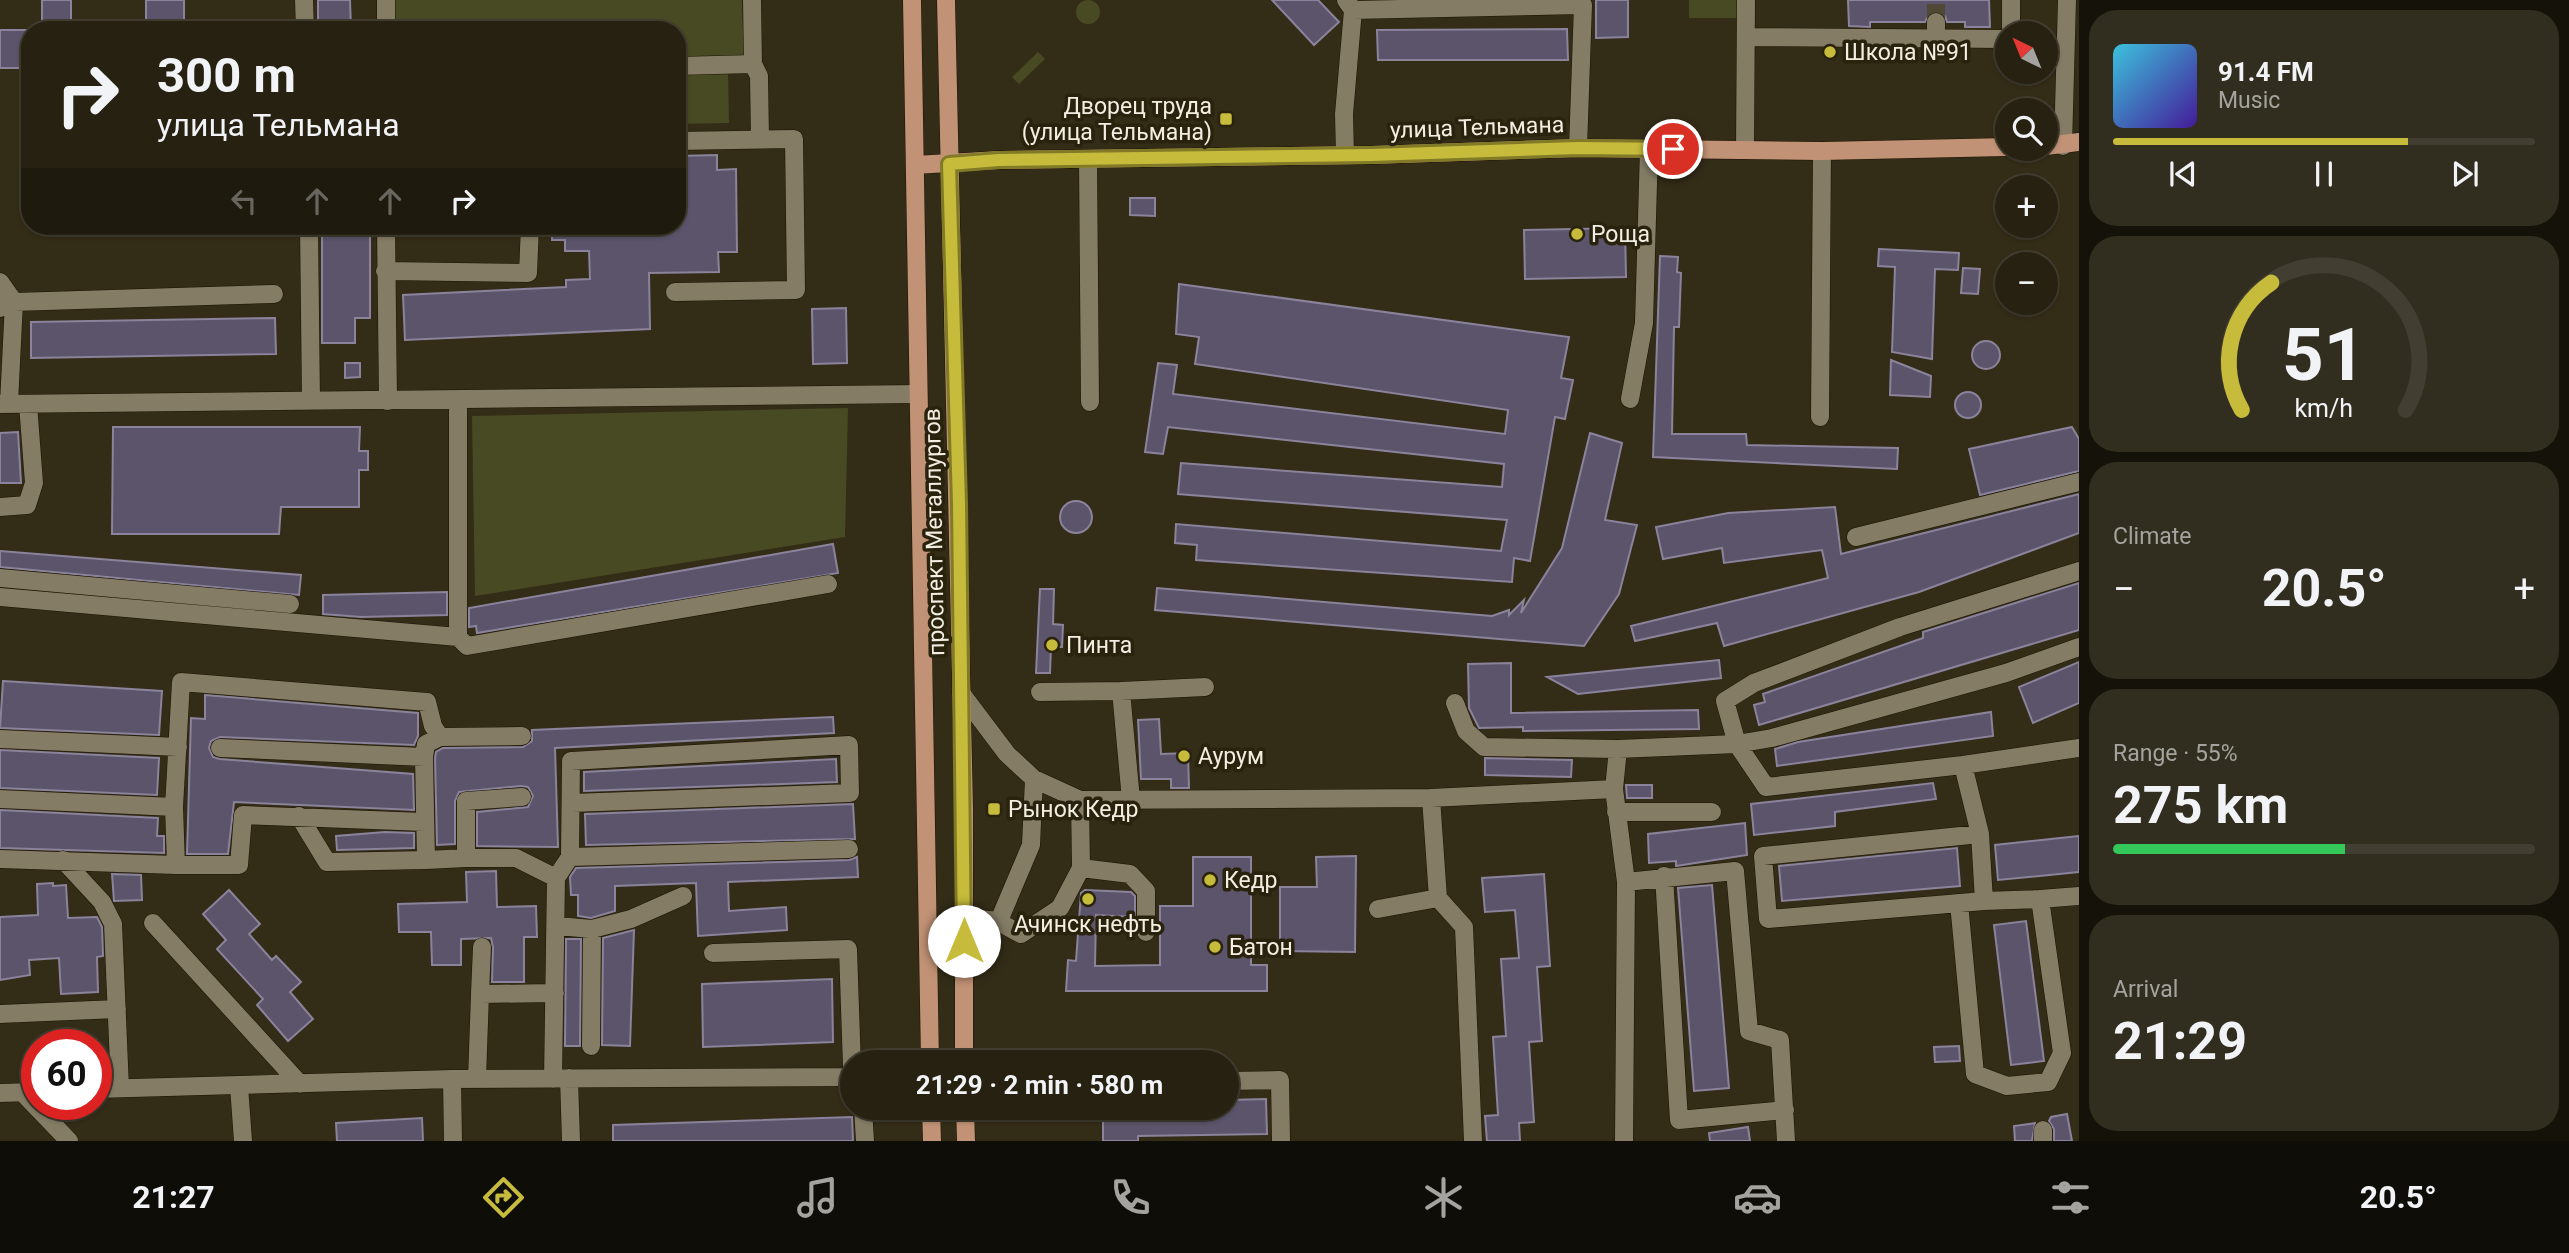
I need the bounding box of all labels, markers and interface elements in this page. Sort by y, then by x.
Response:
north arrow [1995,21,2058,84]
map controls [1995,21,2058,315]
place label: Школа №91 [1844,39,1972,66]
marker: Школа №91 [1822,44,1838,60]
text: 300 m [157,47,296,104]
icon: right [42,49,133,140]
text: 91.4 FM [2218,57,2314,87]
text: Music [2218,87,2280,114]
place label: Дворец труда (улица Тельмана) [1022,93,1212,146]
button: search [1995,98,2058,161]
text: улица Тельмана [157,106,400,144]
marker: Дворец труда (улица Тельмана) [1218,111,1234,127]
street label: улица Тельмана [1389,111,1565,144]
pin [1643,119,1703,179]
icon: arrive [1654,130,1692,168]
icon: previous [2164,155,2202,193]
icon: pause [2305,155,2343,193]
icon: next [2446,155,2484,193]
button: + [1995,175,2058,238]
icon: left [225,182,263,220]
icon: ahead [298,182,336,220]
icon: ahead [371,182,409,220]
icon: right [444,182,482,220]
place label: Роща [1591,221,1650,248]
marker: Роща [1569,226,1585,242]
button: − [1995,252,2058,315]
text: 51 [2282,313,2366,399]
text: km/h [2295,394,2353,423]
street label: проспект Металлургов [919,408,950,656]
text: Climate [2113,523,2192,550]
text: 20.5° [2262,558,2387,619]
text: − [2113,567,2135,611]
text: + [2513,567,2535,611]
place label: Пинта [1066,632,1132,659]
marker: Пинта [1044,637,1060,653]
text: Range · 55% [2113,740,2238,767]
place label: Аурум [1198,743,1264,770]
marker: Аурум [1176,748,1192,764]
text: 275 km [2113,775,2288,836]
place label: Рынок Кедр [1008,796,1138,823]
marker: Рынок Кедр [986,801,1002,817]
place label: Кедр [1224,867,1277,894]
marker: Кедр [1202,872,1218,888]
marker: Ачинск нефть [1080,891,1096,907]
position arrow [927,904,1001,978]
place label: Ачинск нефть [1014,911,1162,938]
place label: Батон [1229,934,1293,961]
marker: Батон [1207,939,1223,955]
text: Arrival [2113,976,2178,1003]
text: 21:29 [2113,1011,2247,1072]
speed limit sign: 60 [21,1029,112,1120]
text: 21:29 · 2 min · 580 m [916,1070,1163,1100]
icon: directions [479,1173,528,1222]
icon: music [793,1173,842,1222]
icon: phone [1106,1173,1155,1222]
icon: climate [1419,1173,1468,1222]
icon: car [1733,1173,1782,1222]
icon: filters [2046,1173,2095,1222]
text: 21:27 [132,1178,215,1216]
text: 20.5° [2360,1178,2437,1216]

